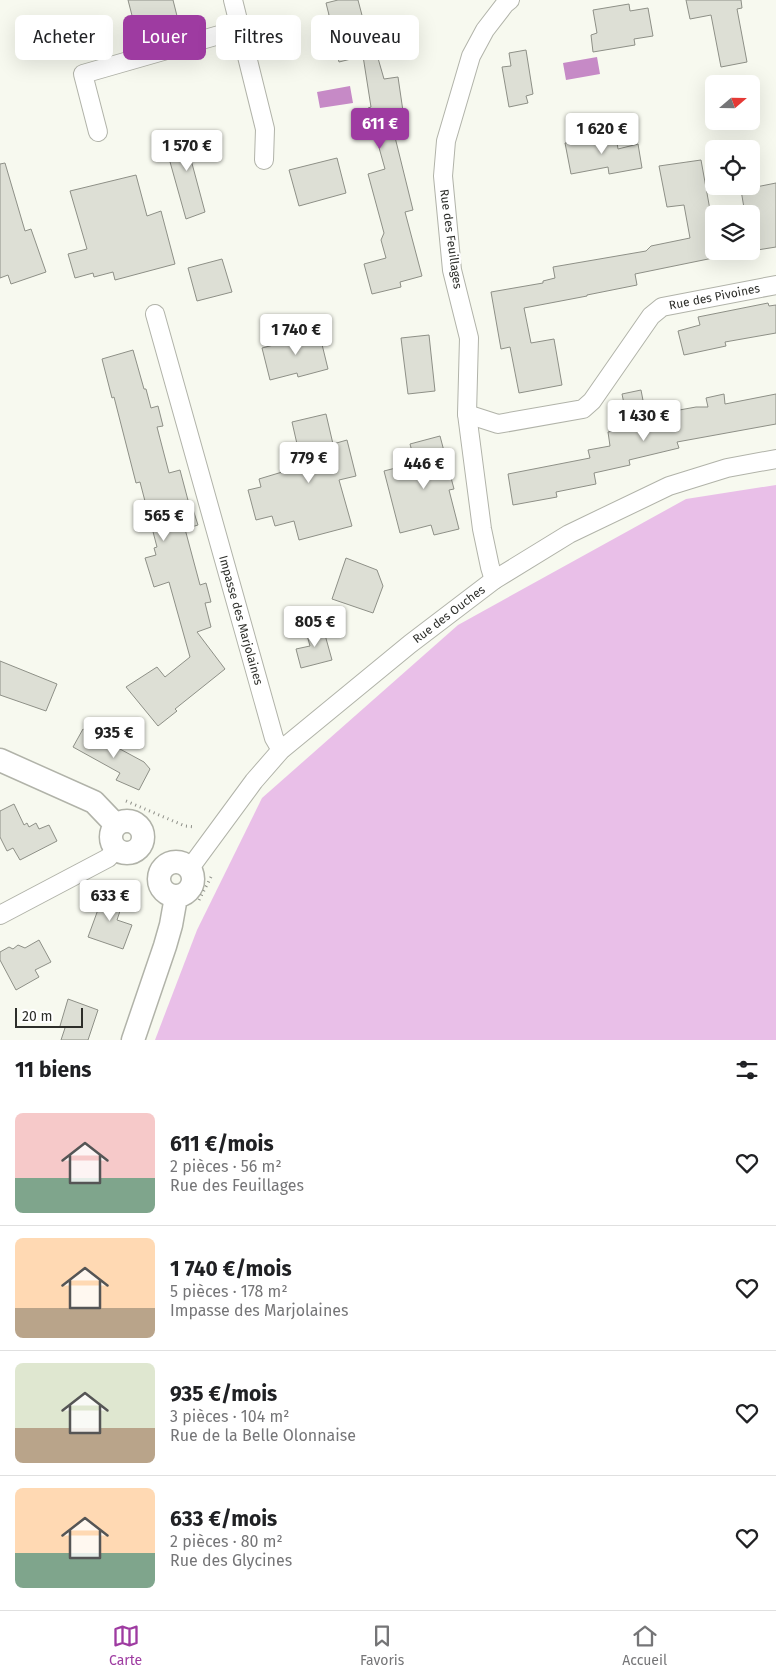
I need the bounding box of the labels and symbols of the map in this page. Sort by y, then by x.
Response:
north arrow [705,75,760,130]
pin: 611 € [345,108,415,150]
pin: 1 620 € [556,112,648,155]
pin: 1 570 € [141,130,233,172]
street label: Rue des Feuillages [437,188,465,290]
street label: Rue des Pivoines [668,281,761,313]
pin: 1 740 € [250,314,342,356]
pin: 1 430 € [598,400,690,442]
pin: 779 € [274,442,344,484]
pin: 446 € [389,448,459,490]
pin: 565 € [129,500,199,542]
street label: Impasse des Marjolaines [216,554,266,687]
street label: Rue des Ouches [410,582,488,646]
pin: 805 € [280,606,350,648]
pin: 935 € [79,716,149,759]
pin: 633 € [75,880,145,922]
scale bar [15,1005,82,1028]

